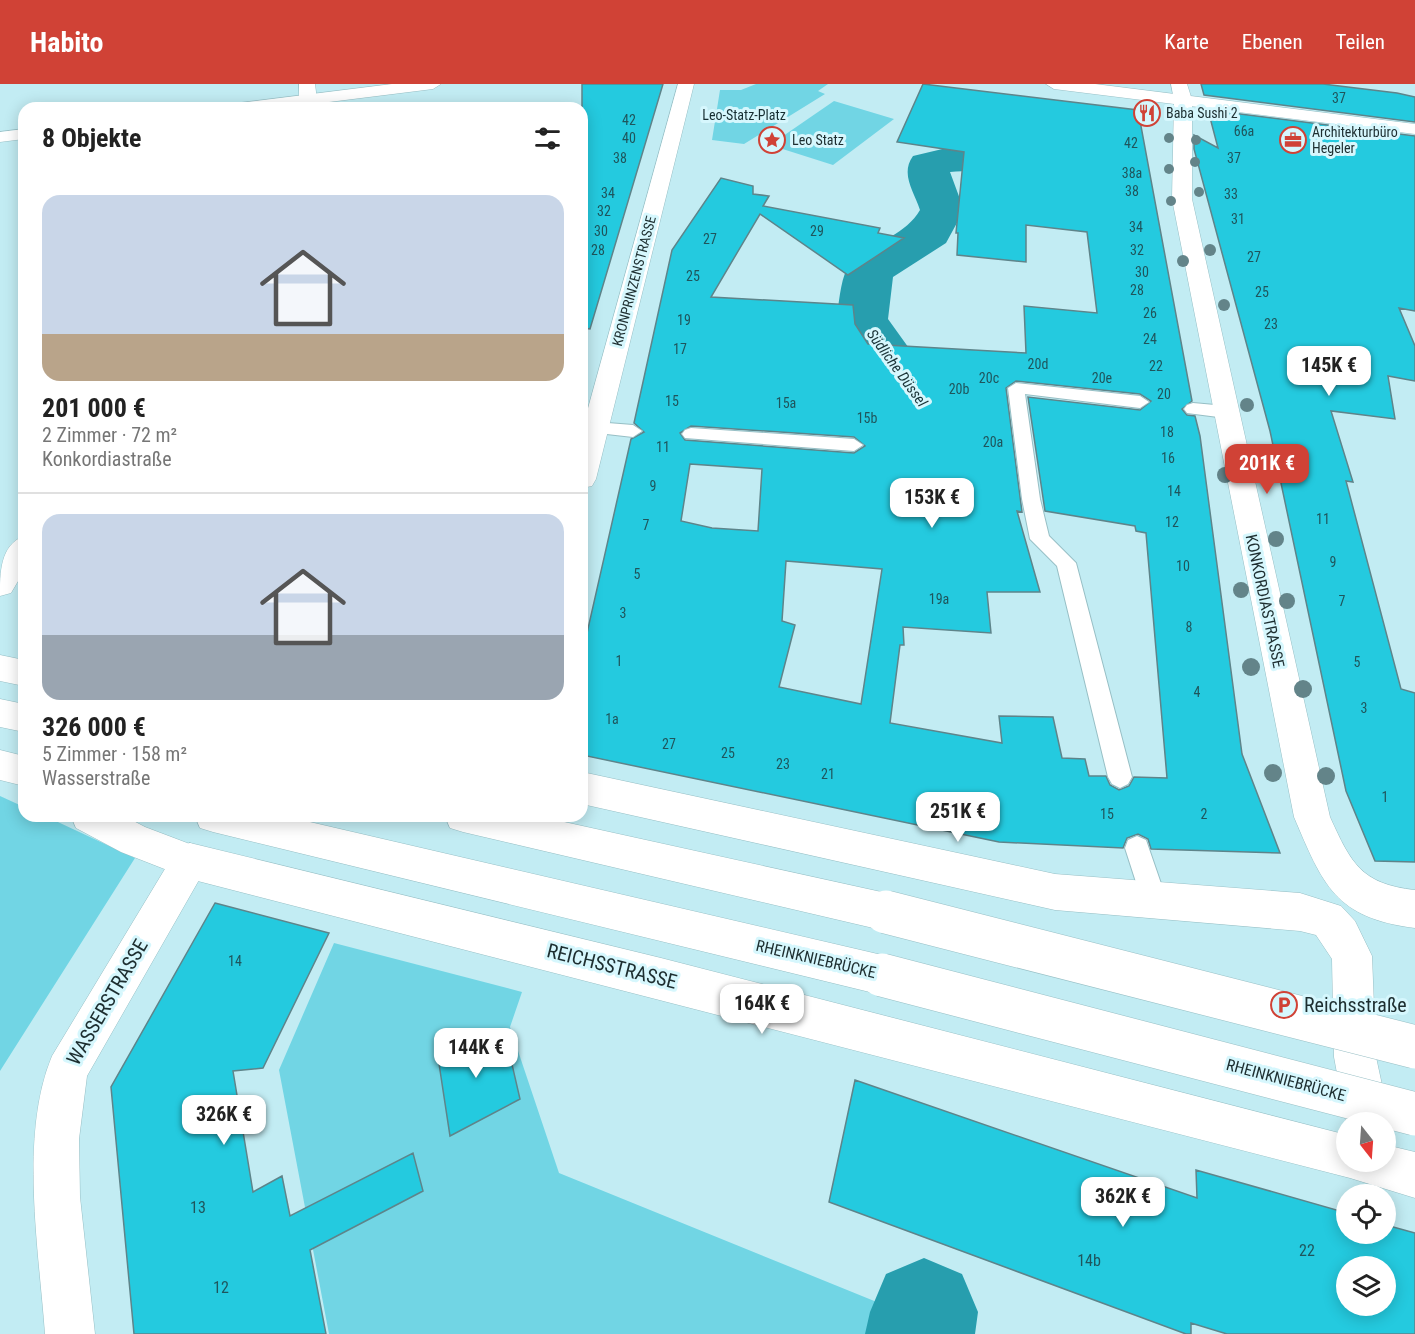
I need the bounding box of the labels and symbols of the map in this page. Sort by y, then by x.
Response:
house number: 37 [1332,90,1346,106]
restaurant icon: Baba Sushi 2 [1132,98,1162,128]
place label: Baba Sushi 2 [1166,105,1238,121]
park label: Leo-Statz-Platz [702,107,786,123]
house number: 42 [622,112,636,128]
house number: 66a [1234,123,1254,139]
place label: Architekturbüro Hegeler [1312,124,1398,156]
place icon: Leo Statz [757,125,787,155]
office icon: Architekturbüro Hegeler [1278,125,1308,155]
house number: 40 [622,130,636,146]
place label: Leo Statz [792,132,844,148]
house number: 42 [1124,135,1138,151]
house number: 38 [613,150,627,166]
house number: 37 [1227,150,1241,166]
house number: 38a [1122,165,1142,181]
house number: 38 [1125,183,1139,199]
house number: 34 [601,185,615,201]
house number: 33 [1224,186,1238,202]
house number: 32 [597,203,611,219]
house number: 31 [1231,211,1245,227]
street label: KRONPRINZENSTRASSE [609,214,659,348]
house number: 34 [1129,219,1143,235]
house number: 30 [594,223,608,239]
house number: 29 [810,223,824,239]
house number: 27 [703,231,717,247]
house number: 28 [591,242,605,258]
house number: 32 [1130,242,1144,258]
house number: 27 [1247,249,1261,265]
house number: 30 [1135,264,1149,280]
house number: 25 [686,268,700,284]
house number: 28 [1130,282,1144,298]
house number: 25 [1255,284,1269,300]
house number: 26 [1143,305,1157,321]
house number: 19 [677,312,691,328]
house number: 23 [1264,316,1278,332]
water label: Südliche Düssel [863,326,931,411]
house number: 24 [1143,331,1157,347]
house number: 17 [673,341,687,357]
pin: 145K € [1280,346,1378,397]
house number: 20d [1028,356,1048,372]
house number: 22 [1149,358,1163,374]
house number: 20c [979,370,999,386]
house number: 20e [1092,370,1113,386]
house number: 20b [949,381,969,397]
house number: 20 [1157,386,1171,402]
house number: 15 [665,393,679,409]
house number: 15a [776,395,796,411]
house number: 15b [857,410,877,426]
house number: 18 [1160,424,1174,440]
house number: 20a [983,434,1003,450]
house number: 11 [656,439,670,455]
pin: 201K € [1218,444,1316,495]
house number: 16 [1161,450,1175,466]
house number: 9 [650,478,656,494]
pin: 153K € [883,478,981,529]
house number: 14 [1167,483,1181,499]
house number: 11 [1316,511,1330,527]
house number: 12 [1165,514,1179,530]
house number: 7 [643,517,650,533]
street label: KONKORDIASTRASSE [1242,533,1288,670]
house number: 9 [1330,554,1336,570]
house number: 10 [1176,558,1190,574]
house number: 5 [634,566,641,582]
house number: 19a [929,591,949,607]
house number: 7 [1339,593,1346,609]
house number: 3 [620,605,626,621]
house number: 8 [1186,619,1193,635]
house number: 1 [616,653,622,669]
house number: 5 [1354,654,1361,670]
house number: 4 [1194,684,1201,700]
house number: 3 [1361,700,1367,716]
house number: 1a [605,711,619,727]
house number: 27 [662,736,676,752]
house number: 25 [721,745,735,761]
house number: 23 [776,756,790,772]
house number: 21 [821,766,835,782]
house number: 1 [1382,789,1388,805]
pin: 251K € [909,792,1007,843]
house number: 15 [1100,806,1114,822]
house number: 2 [1201,806,1208,822]
street label: WASSERSTRASSE [61,935,153,1069]
street label: RHEINKNIEBRÜCKE [754,936,878,982]
street label: REICHSSTRASSE [544,938,680,994]
house number: 14 [228,953,242,969]
pin: 164K € [713,984,811,1035]
parking icon: Reichsstraße [1269,990,1299,1020]
place label: Reichsstraße [1304,993,1407,1017]
pin: 144K € [427,1028,525,1079]
street label: RHEINKNIEBRÜCKE [1224,1055,1348,1105]
pin: 326K € [175,1095,273,1146]
north arrow [1336,1112,1396,1172]
pin: 362K € [1074,1177,1172,1228]
house number: 13 [190,1198,206,1217]
house number: 22 [1299,1241,1315,1260]
house number: 14b [1077,1251,1101,1270]
house number: 12 [213,1278,229,1297]

